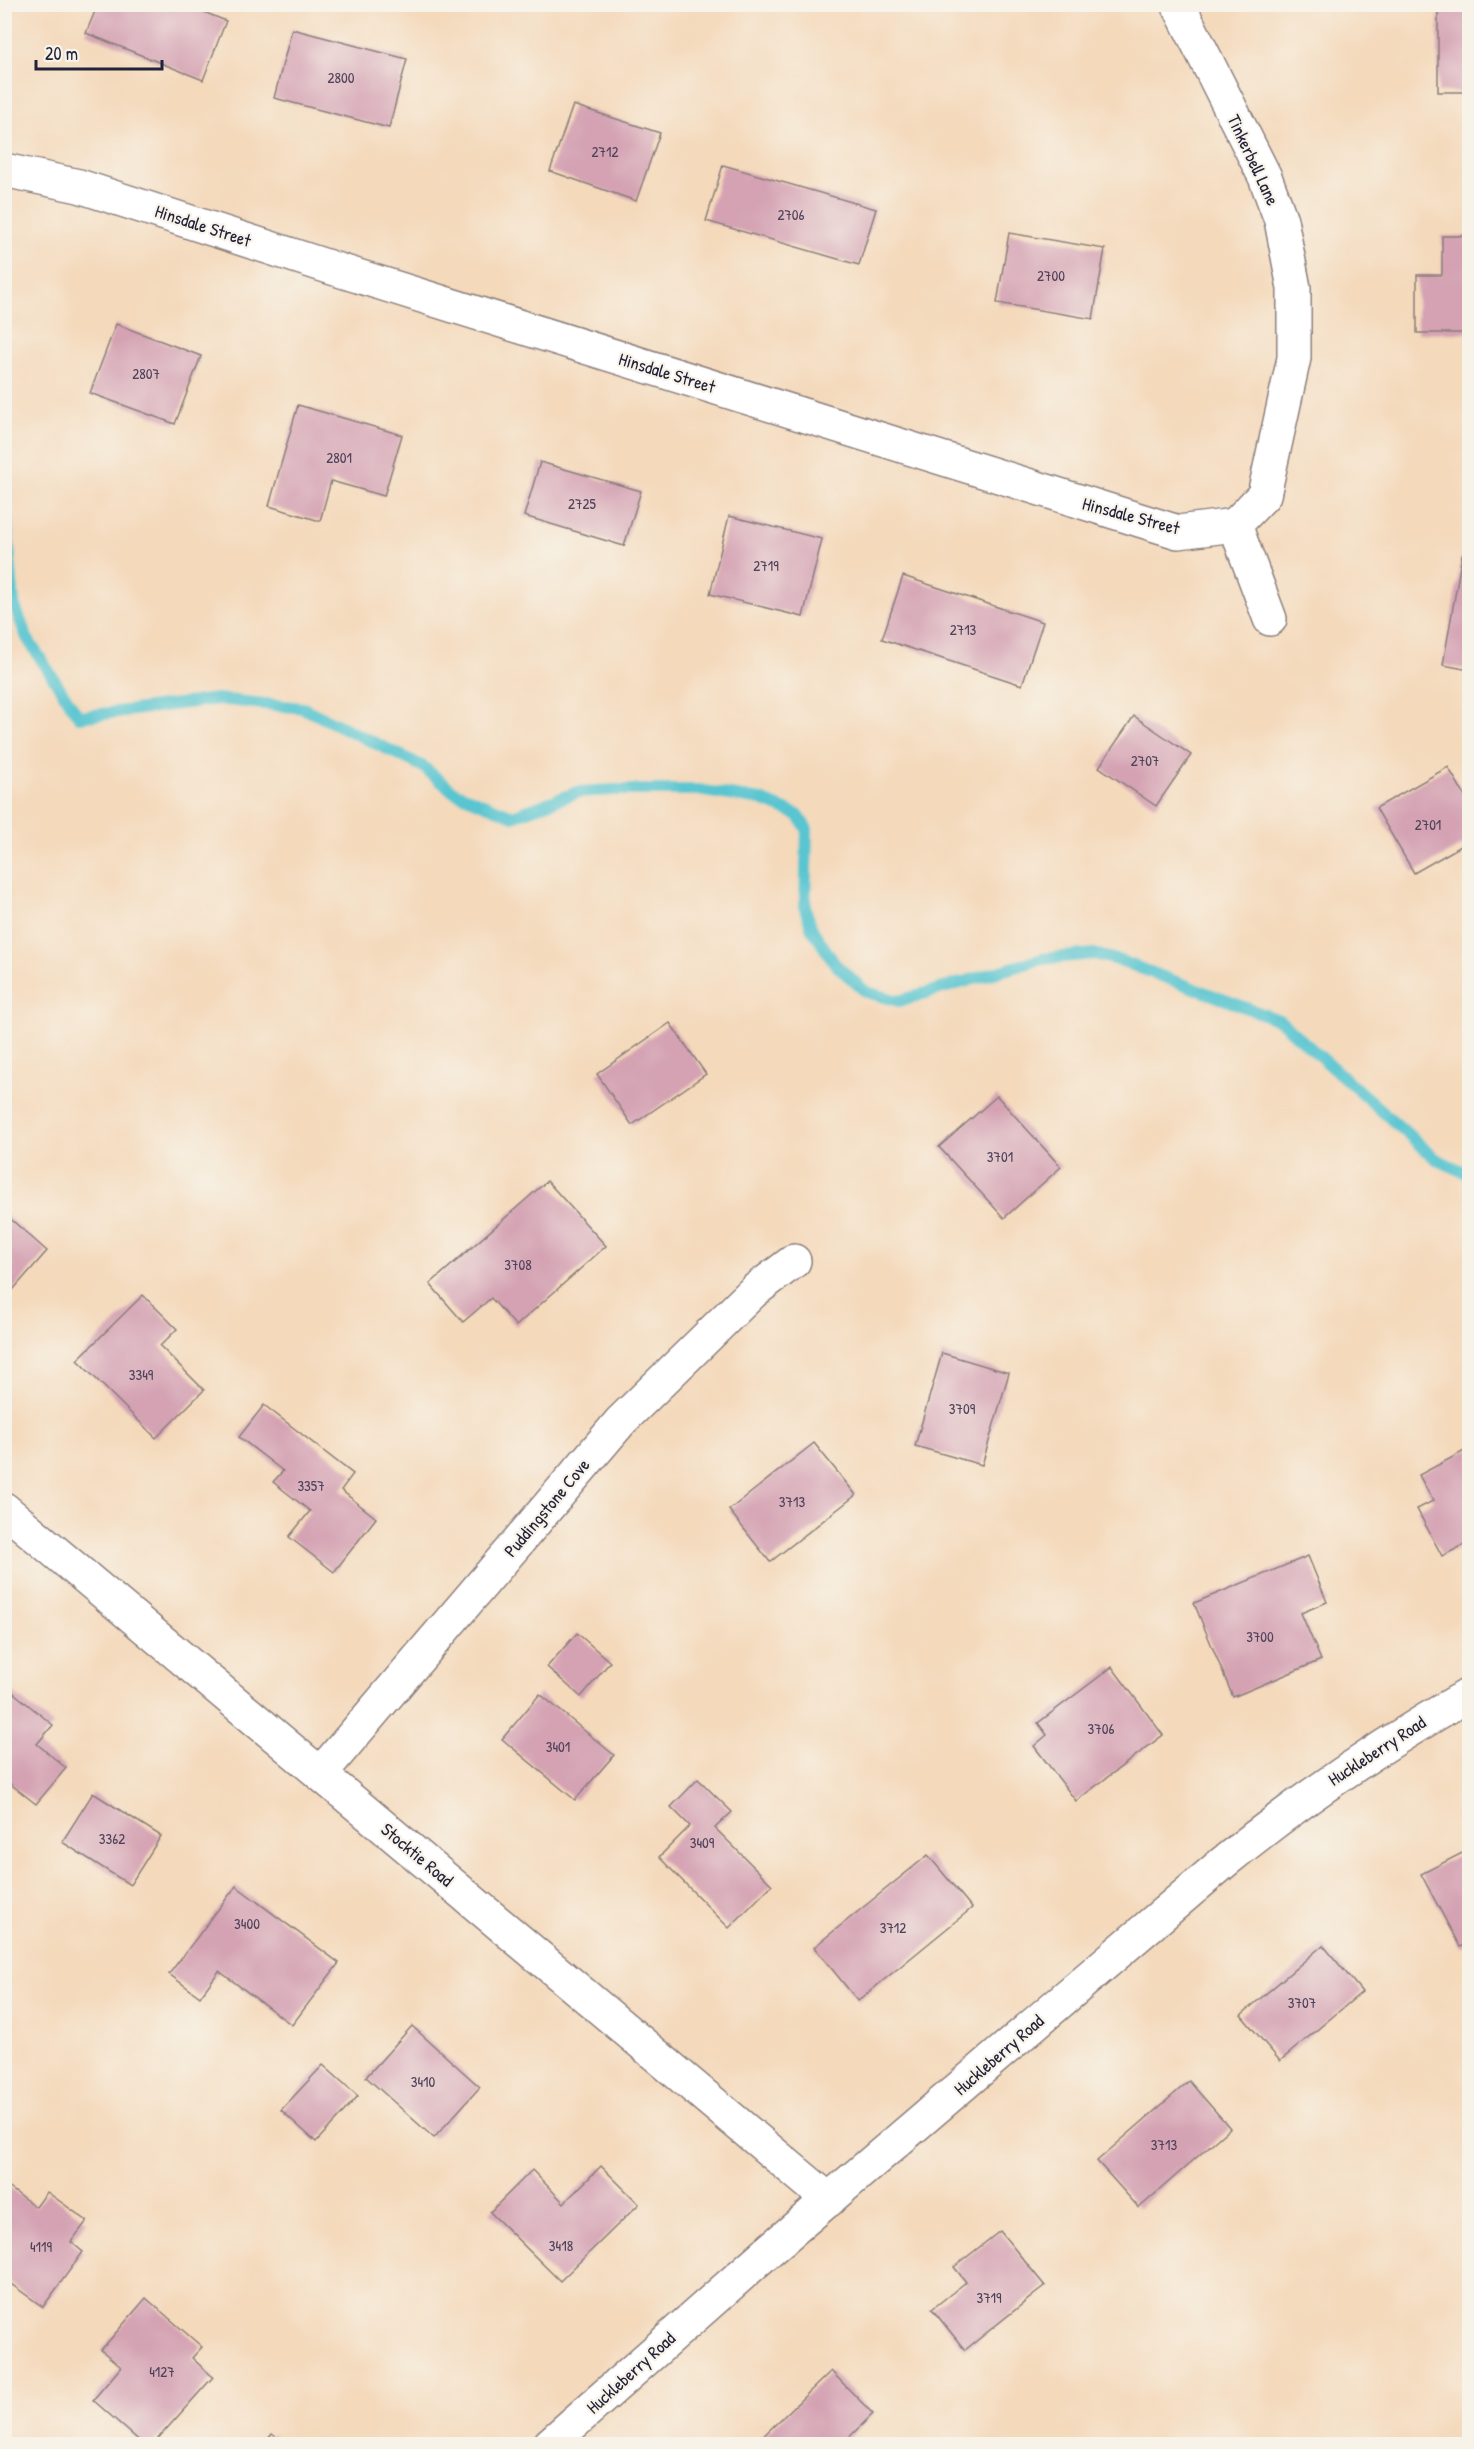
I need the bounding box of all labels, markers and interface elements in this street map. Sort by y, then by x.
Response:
scale bar [36,33,162,71]
text: 20 m [45,41,78,66]
house number: 2800 [328,67,355,88]
street label: Tinkerbell Lane [1221,110,1285,209]
house number: 2712 [592,141,618,162]
street label: Hinsdale Street [152,198,255,253]
house number: 2706 [777,204,805,225]
house number: 2700 [1037,265,1065,286]
street label: Hinsdale Street [616,346,719,399]
house number: 2807 [132,363,160,384]
house number: 2801 [326,447,352,468]
street label: Hinsdale Street [1080,491,1183,541]
house number: 2725 [568,493,597,514]
house number: 2719 [753,555,779,576]
house number: 2713 [950,619,977,640]
house number: 2707 [1131,750,1159,771]
house number: 2701 [1415,814,1441,835]
house number: 3701 [987,1146,1013,1167]
house number: 3708 [504,1254,532,1275]
house number: 3349 [129,1364,154,1385]
house number: 3709 [949,1398,976,1419]
street label: Puddingstone Cove [498,1453,595,1562]
house number: 3357 [297,1475,325,1496]
house number: 3713 [779,1491,805,1512]
house number: 3700 [1246,1626,1274,1647]
street label: Huckleberry Road [1323,1710,1430,1791]
house number: 3706 [1088,1718,1114,1739]
house number: 3401 [546,1736,570,1757]
street label: Stocktie Road [376,1817,459,1892]
house number: 3362 [99,1828,125,1849]
house number: 3409 [690,1832,715,1853]
house number: 3400 [234,1913,260,1934]
house number: 3712 [880,1917,906,1938]
house number: 3707 [1288,1992,1316,2013]
street label: Huckleberry Road [948,2009,1049,2101]
house number: 3410 [411,2071,436,2092]
house number: 3713 [1151,2134,1177,2155]
house number: 3418 [549,2235,573,2256]
house number: 4119 [30,2236,52,2257]
house number: 3719 [976,2287,1002,2308]
street label: Huckleberry Road [581,2326,681,2419]
house number: 4127 [149,2361,175,2382]

